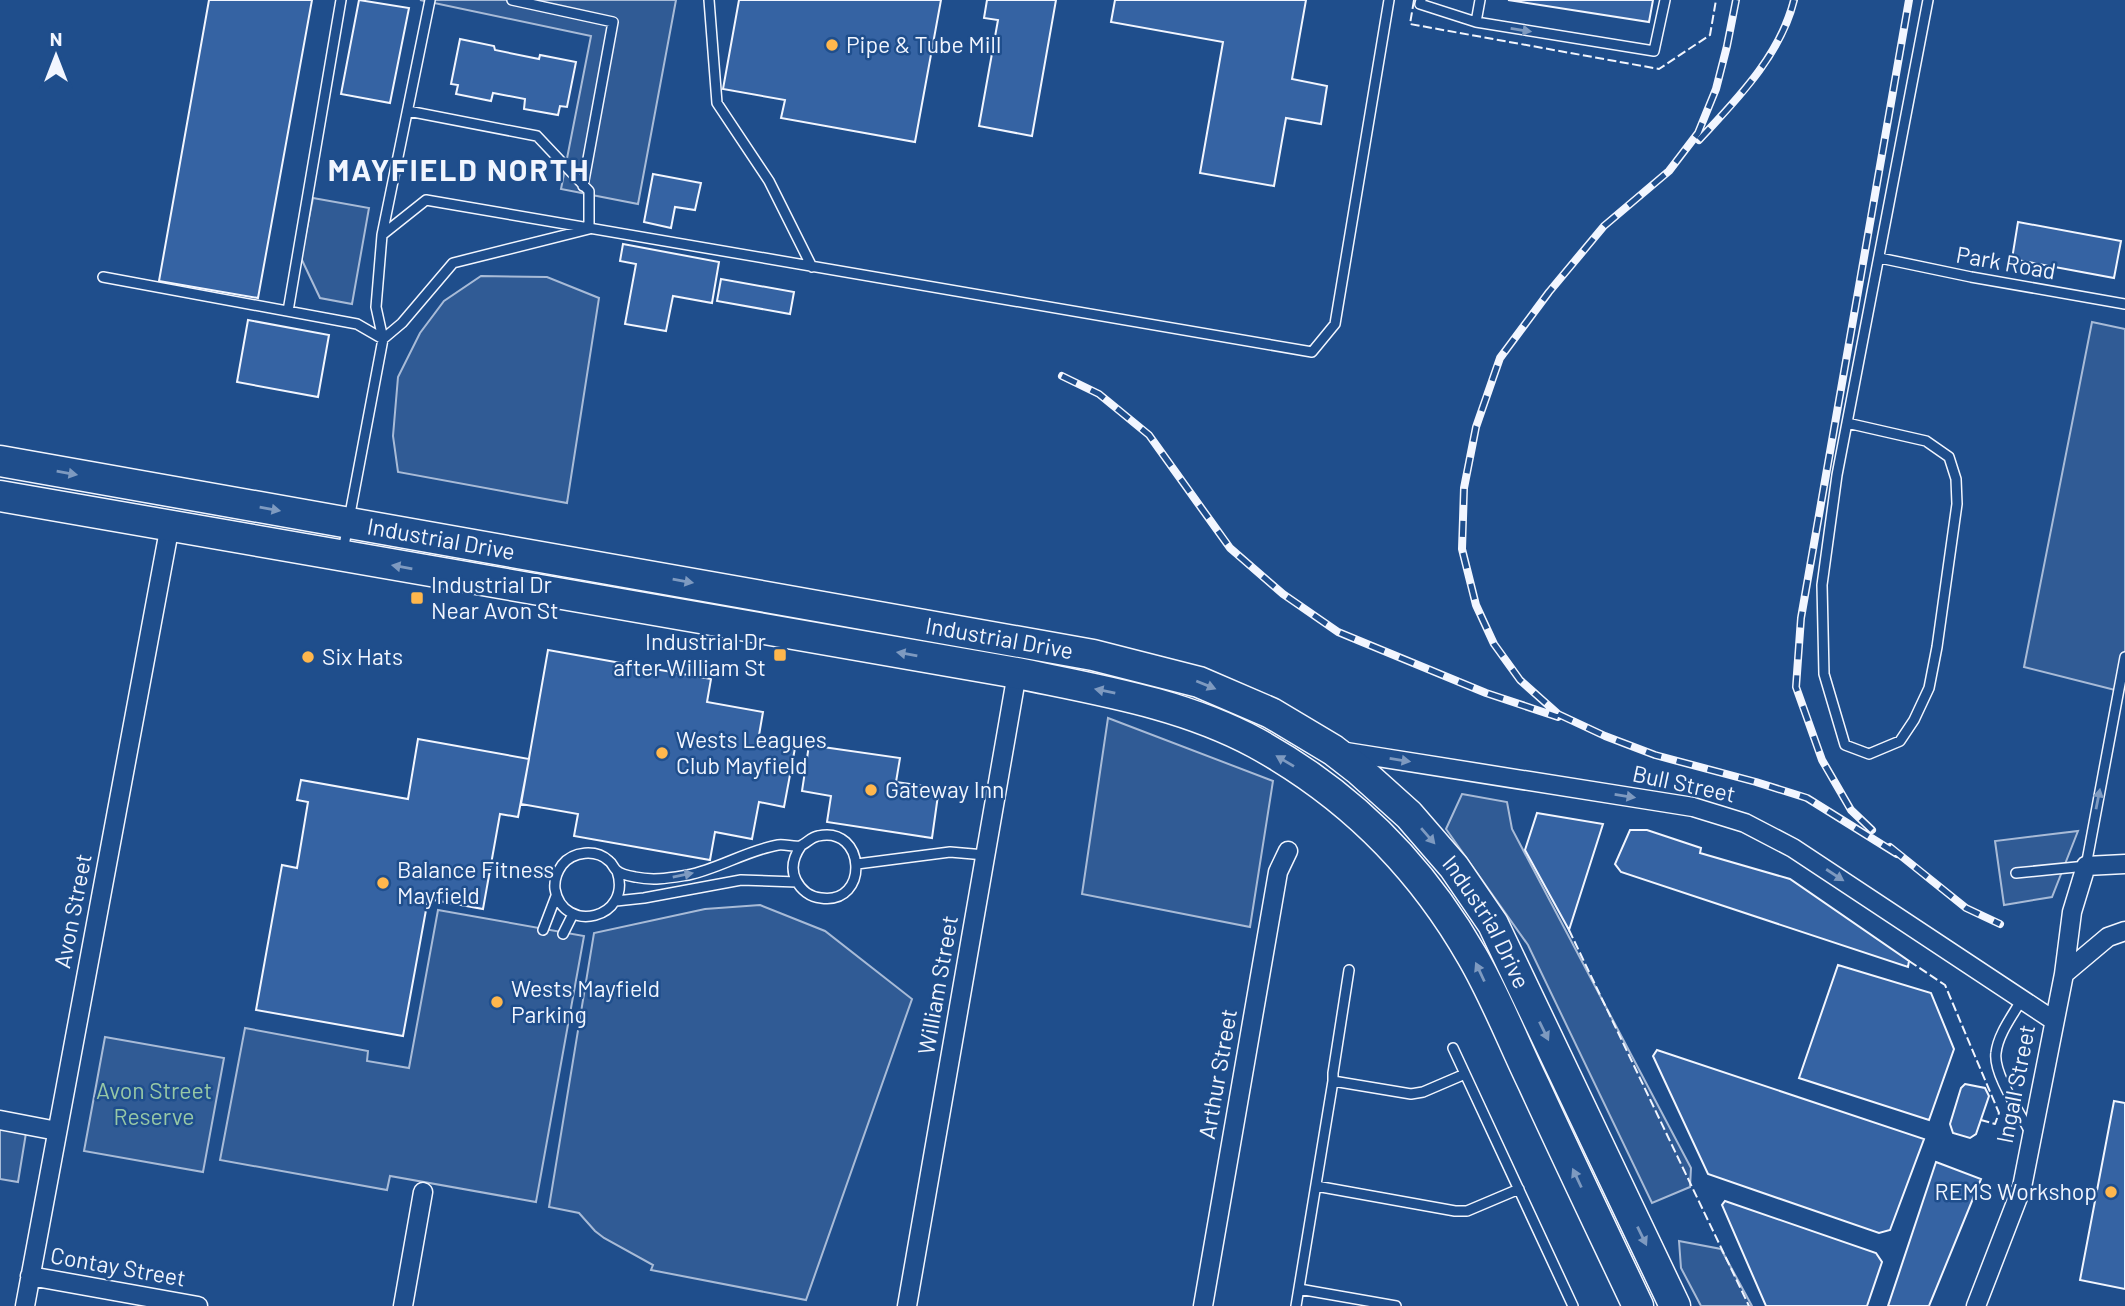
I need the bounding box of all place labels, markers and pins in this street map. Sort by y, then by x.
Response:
place label: Pipe & Tube Mill [846,30,1001,58]
marker: Pipe & Tube Mill [824,37,840,53]
place label: Industrial Dr Near Avon St [431,570,559,624]
marker: Industrial Dr Near Avon St [409,590,425,606]
place label: Industrial Dr after William St [613,627,767,681]
place label: Six Hats [322,642,403,670]
marker: Industrial Dr after William St [772,647,788,663]
marker: Six Hats [300,649,316,665]
place label: Wests Leagues Club Mayfield [676,725,827,779]
marker: Wests Leagues Club Mayfield [654,745,670,761]
place label: Gateway Inn [885,775,1005,803]
marker: Gateway Inn [863,782,879,798]
place label: Balance Fitness Mayfield [397,855,554,909]
marker: Balance Fitness Mayfield [375,875,391,891]
place label: Wests Mayfield Parking [511,974,660,1028]
marker: Wests Mayfield Parking [489,994,505,1010]
place label: REMS Workshop [1935,1177,2097,1205]
marker: REMS Workshop [2103,1184,2119,1200]

